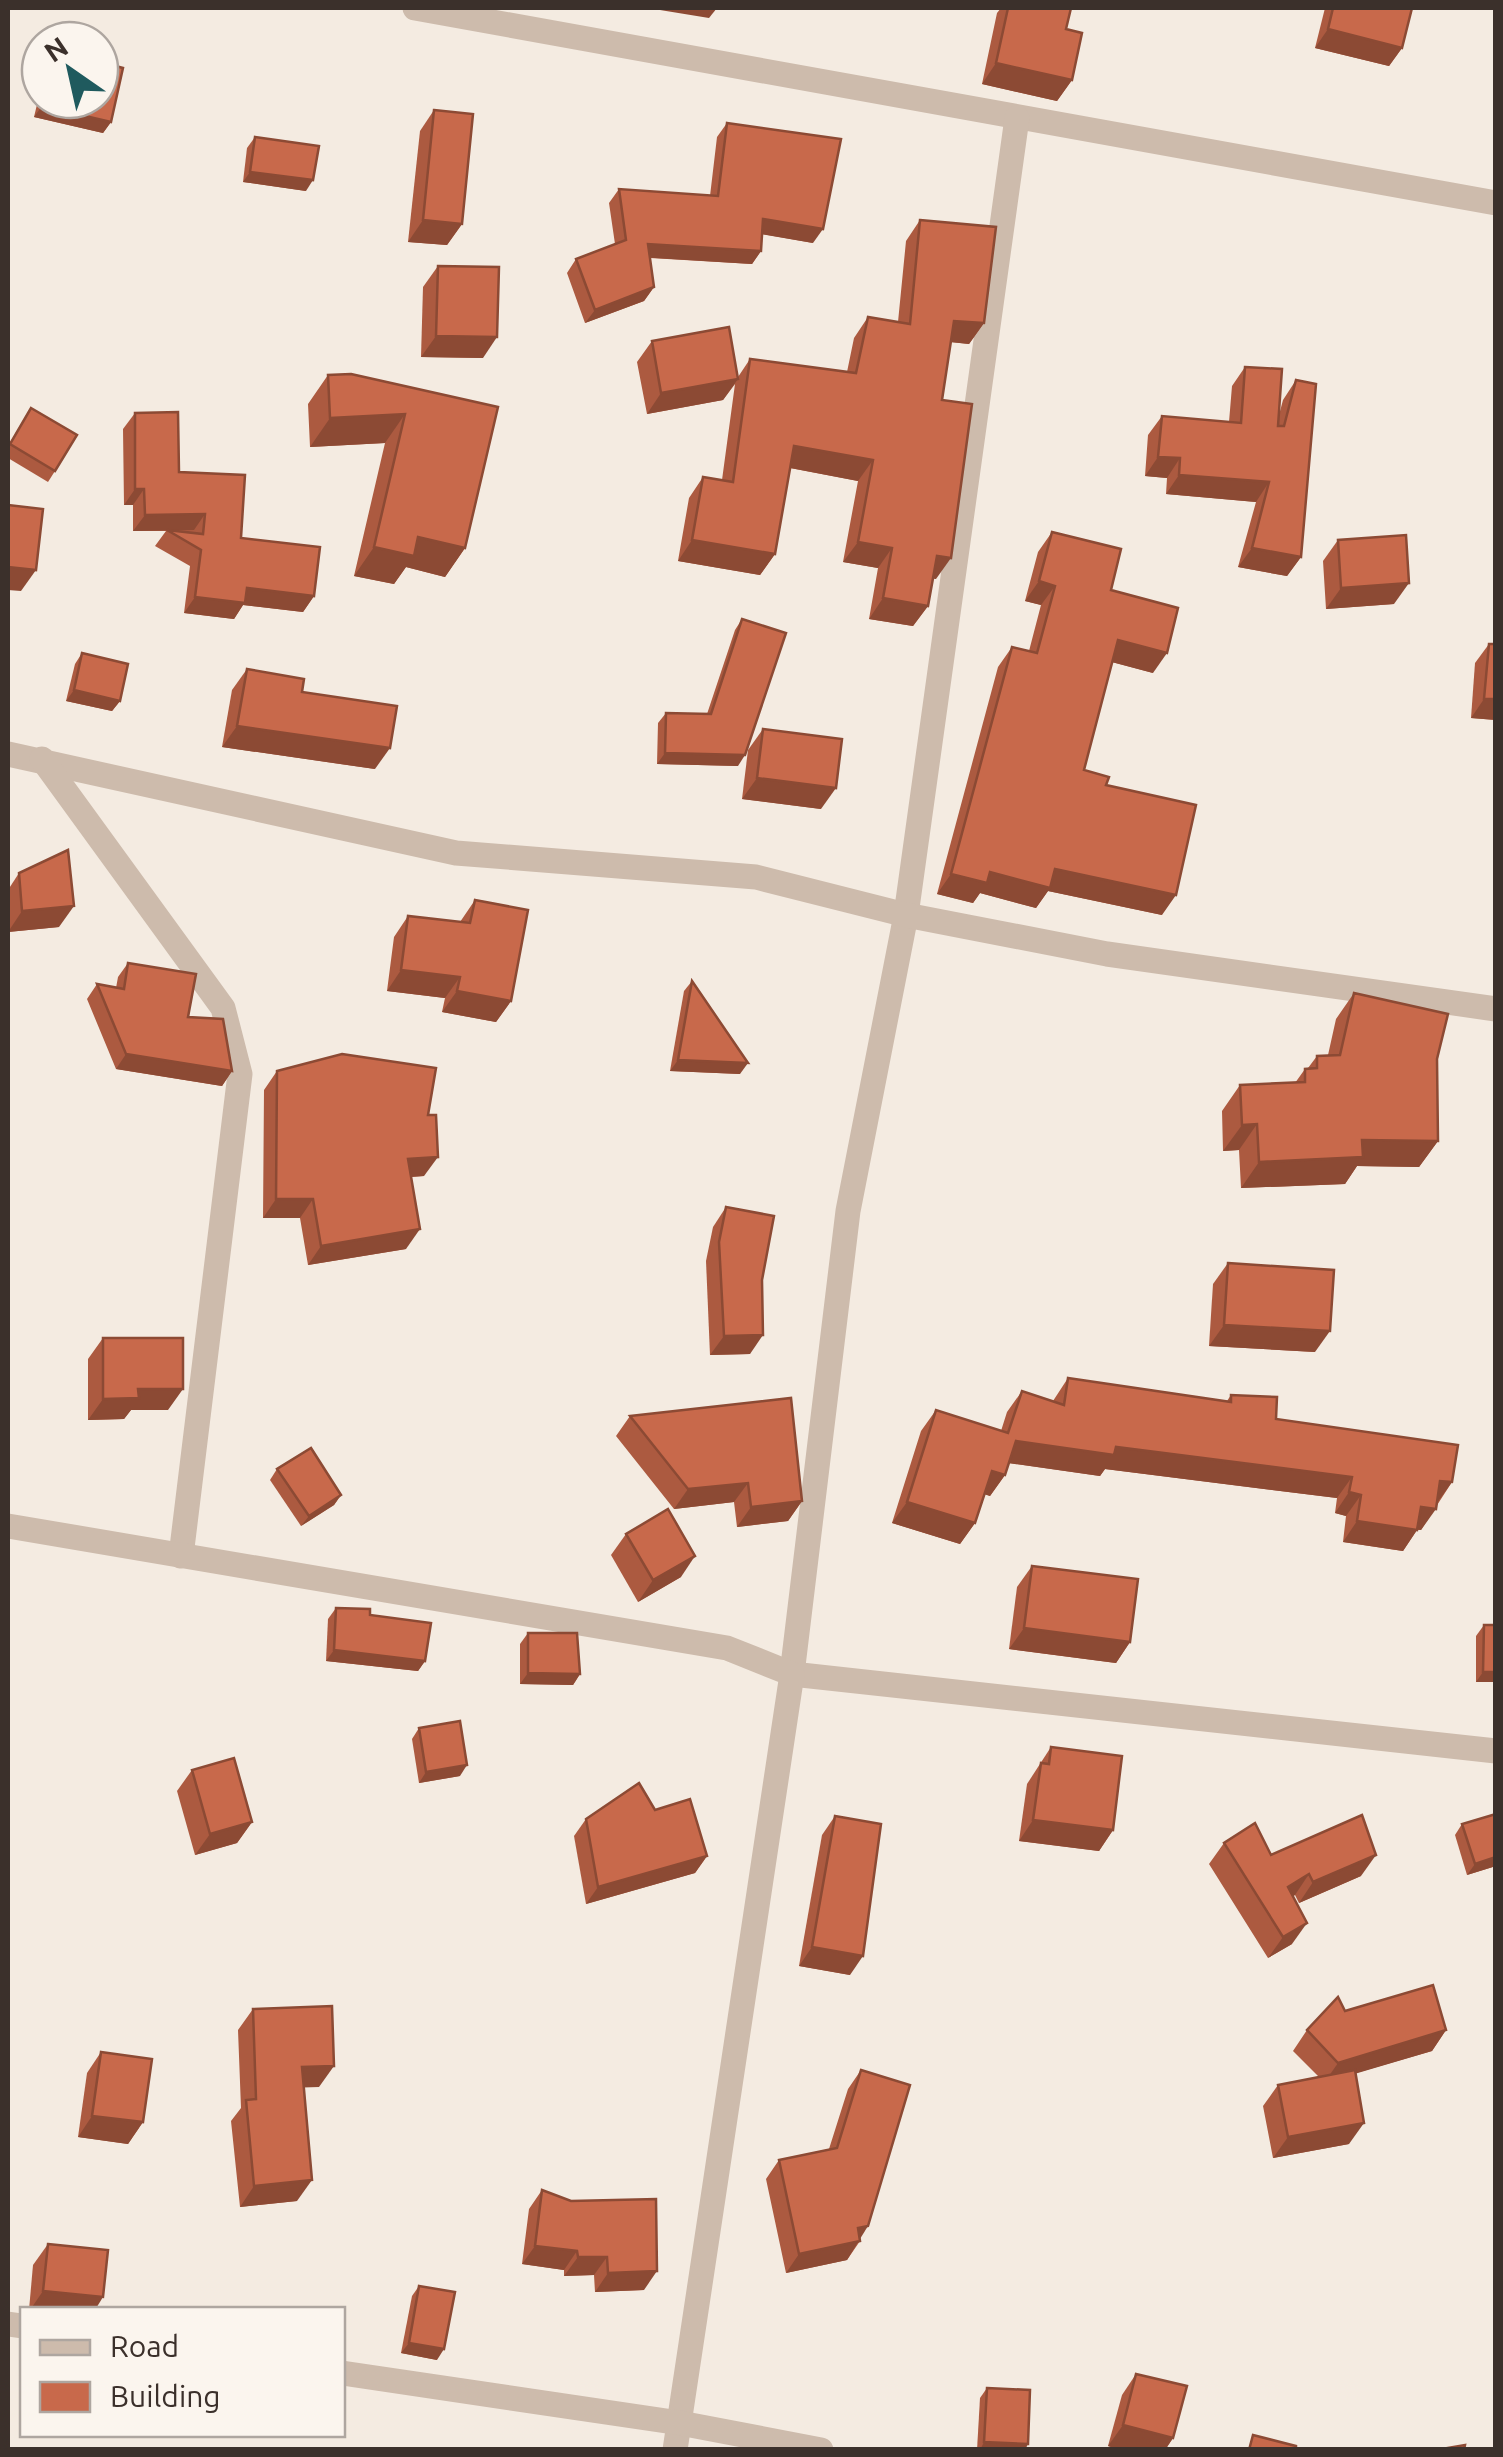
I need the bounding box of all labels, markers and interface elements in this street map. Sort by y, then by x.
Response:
north arrow [20,20,120,120]
text: N [38,30,73,68]
legend [20,2307,345,2437]
text: Road [110,2329,179,2363]
text: Building [110,2379,221,2413]

